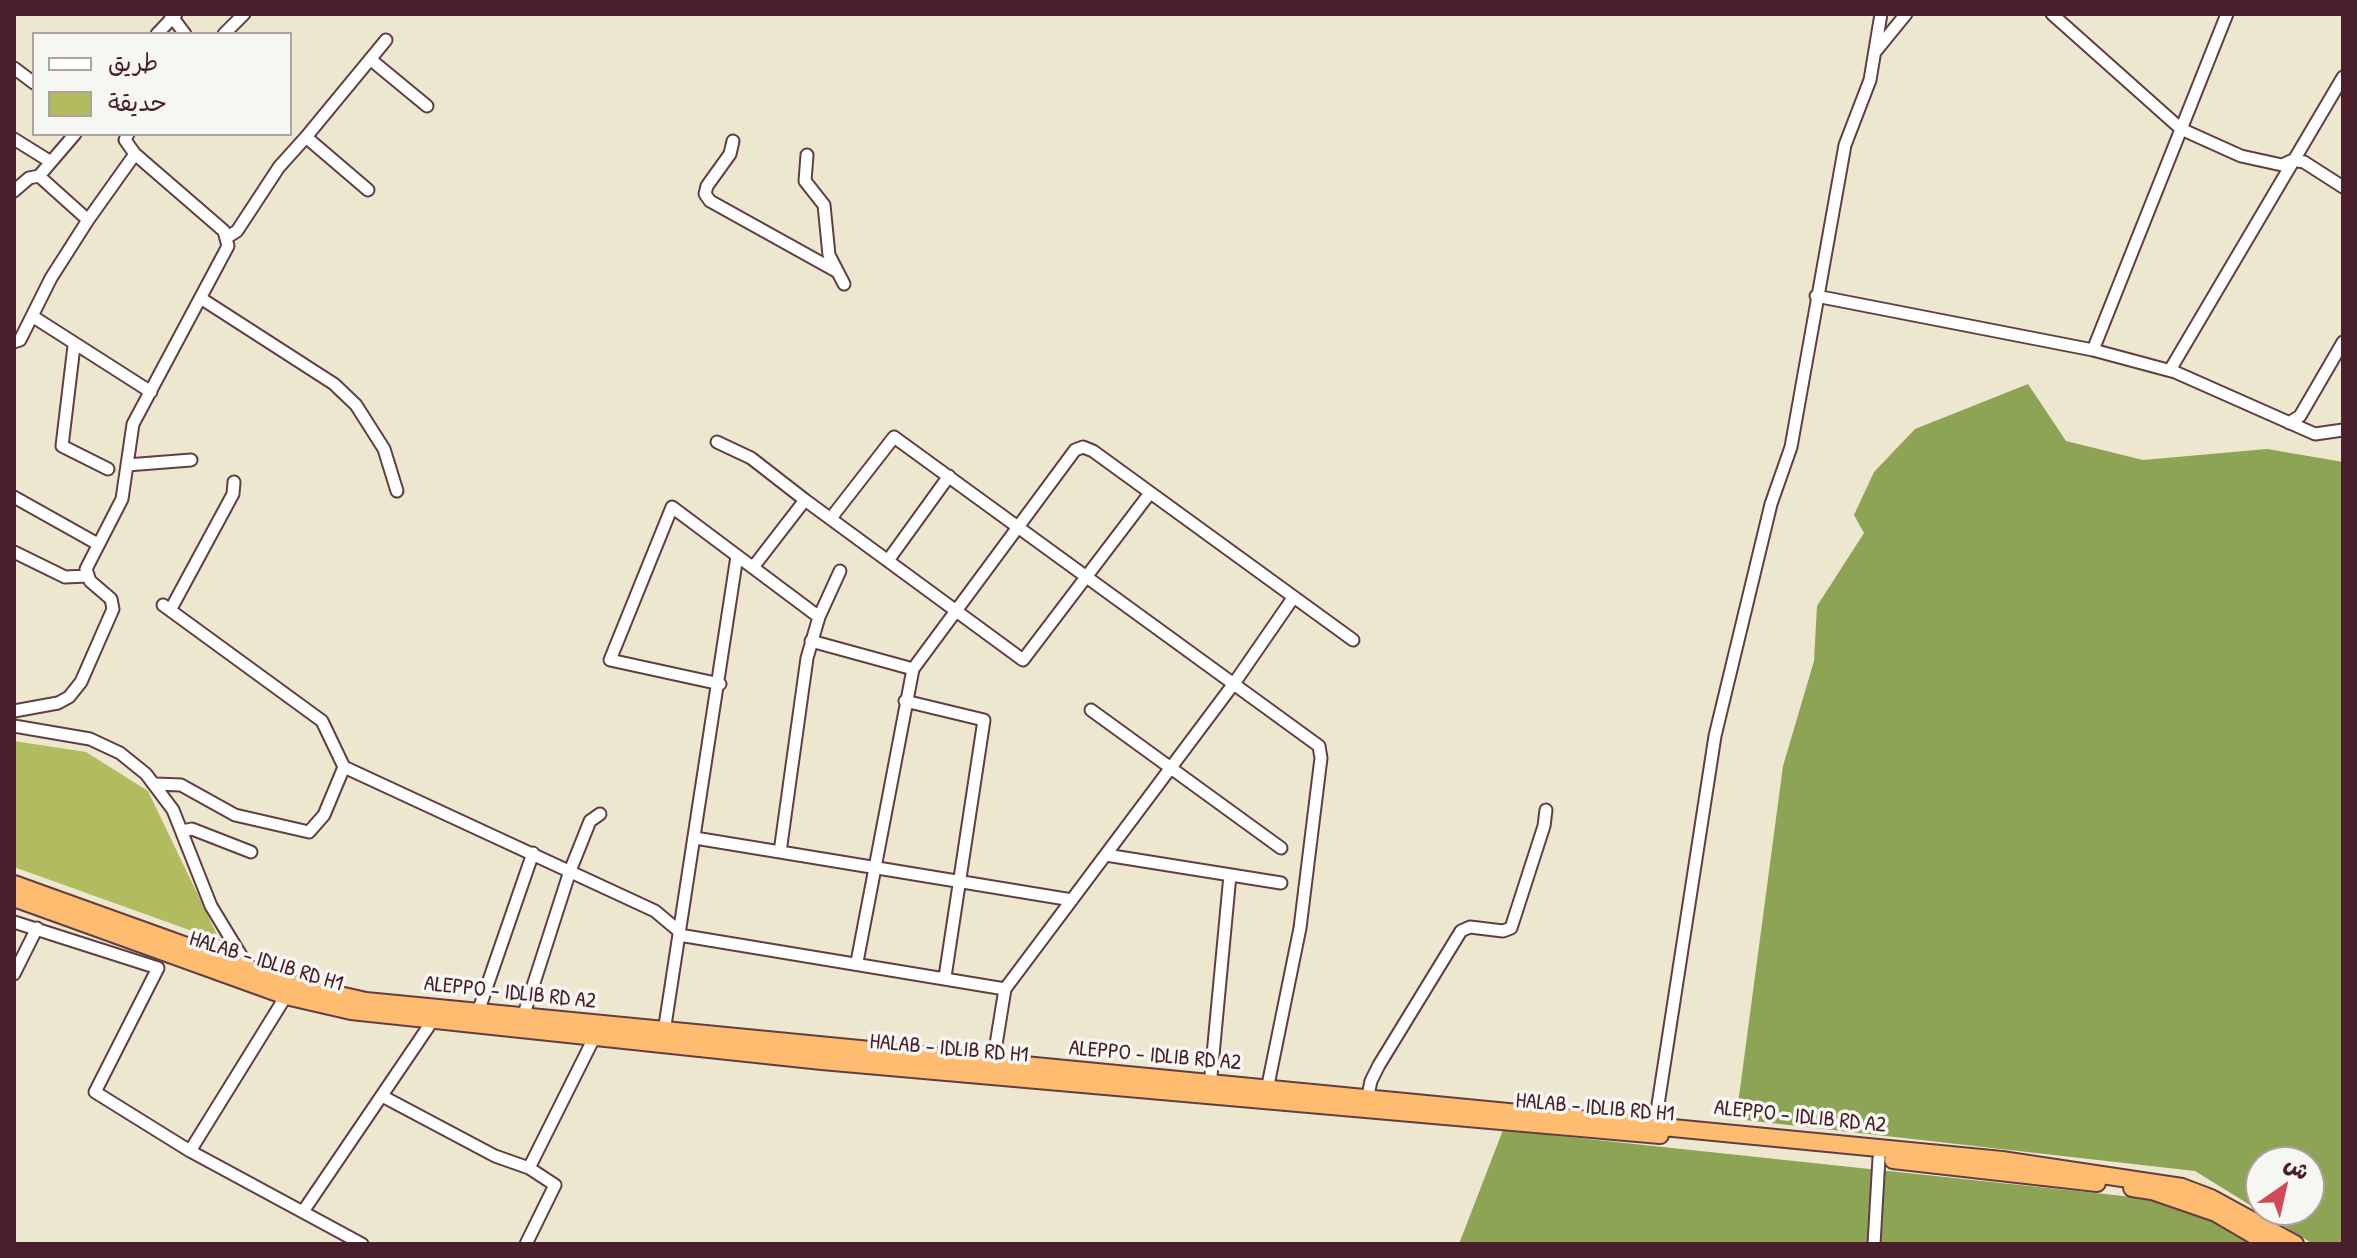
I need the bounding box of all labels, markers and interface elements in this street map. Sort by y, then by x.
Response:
legend [32,32,292,136]
text: طريق [108,46,158,78]
text: حديقة [108,86,167,118]
street label: HALAB - IDLIB RD H1 [186,926,346,998]
street label: ALEPPO - IDLIB RD A2 [423,971,597,1015]
street label: HALAB - IDLIB RD H1 [869,1029,1029,1069]
street label: ALEPPO - IDLIB RD A2 [1068,1035,1242,1077]
street label: HALAB - IDLIB RD H1 [1515,1088,1675,1128]
street label: ALEPPO - IDLIB RD A2 [1713,1095,1887,1139]
north arrow [2245,1146,2325,1226]
text: ش [2279,1149,2316,1187]

